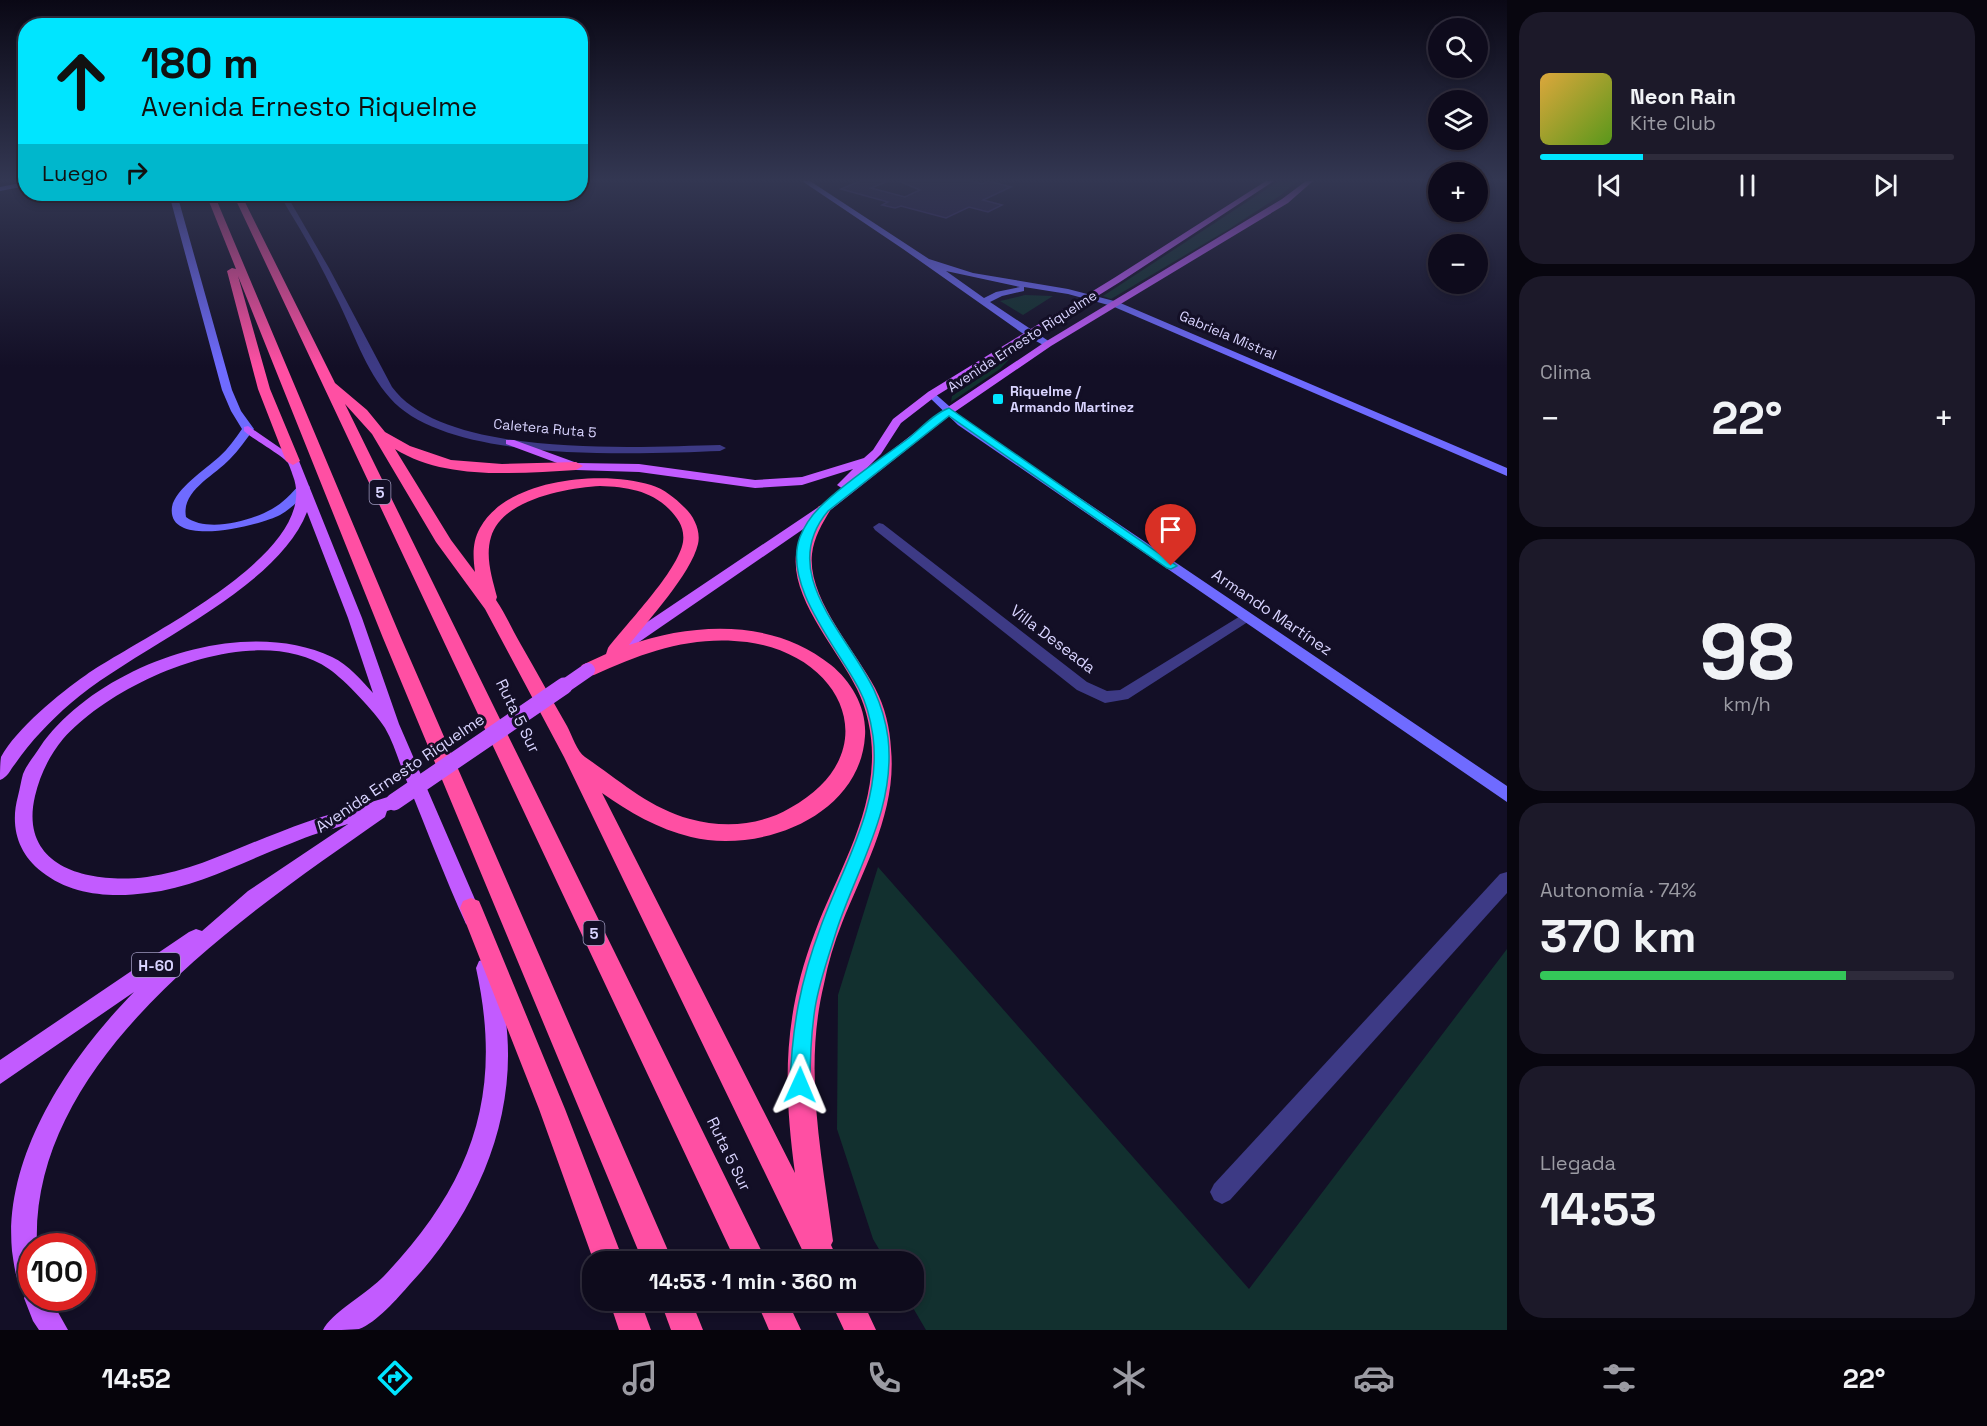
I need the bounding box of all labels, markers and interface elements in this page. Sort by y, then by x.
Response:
map controls [1428,18,1488,294]
button: search [1428,18,1488,78]
text: 180 m [141,37,259,90]
icon: ahead [42,42,120,120]
text: Neon Rain [1630,82,1736,110]
text: Avenida Ernesto Riquelme [141,89,477,124]
button: layers [1428,90,1488,150]
text: Kite Club [1630,110,1716,136]
icon: right [120,156,153,189]
text: Luego [42,159,108,187]
button: + [1428,162,1488,222]
icon: previous [1593,169,1626,202]
icon: pause [1731,169,1764,202]
icon: next [1869,169,1902,202]
button: − [1428,234,1488,294]
street label: Avenida Ernesto Riquelme [944,286,1100,396]
street label: Gabriela Mistral [1177,306,1279,364]
text: Clima [1540,359,1591,385]
place label: Riquelme / Armando Martinez [1010,382,1134,416]
text: 22° [1711,390,1783,447]
marker: Riquelme / Armando Martinez [991,392,1005,406]
text: − [1540,398,1560,440]
text: + [1934,398,1954,440]
street label: Caletera Ruta 5 [493,415,597,441]
road number: 5 [370,480,391,504]
pin [1145,504,1196,566]
icon: arrive [1154,513,1187,546]
street label: Armando Martínez [1208,564,1336,660]
street label: Villa Deseada [1006,600,1100,678]
text: 98 [1699,602,1795,702]
street label: Ruta 5 Sur [491,676,545,756]
text: km/h [1723,691,1771,717]
street label: Avenida Ernesto Riquelme [312,709,488,837]
text: Autonomía · 74% [1540,877,1696,903]
text: 370 km [1540,908,1697,965]
road number: 5 [584,921,604,945]
road number: H-60 [132,953,180,977]
position arrow [768,1053,832,1117]
street label: Ruta 5 Sur [702,1114,756,1194]
text: Llegada [1540,1150,1616,1176]
text: 14:53 [1540,1181,1657,1238]
speed limit sign: 100 [18,1233,96,1311]
text: 14:53 · 1 min · 360 m [649,1267,857,1295]
icon: directions [374,1357,416,1399]
icon: music [619,1357,661,1399]
icon: phone [863,1357,905,1399]
icon: climate [1108,1357,1150,1399]
icon: car [1353,1357,1395,1399]
icon: filters [1598,1357,1640,1399]
text: 14:52 [101,1361,171,1396]
text: 22° [1843,1361,1886,1396]

